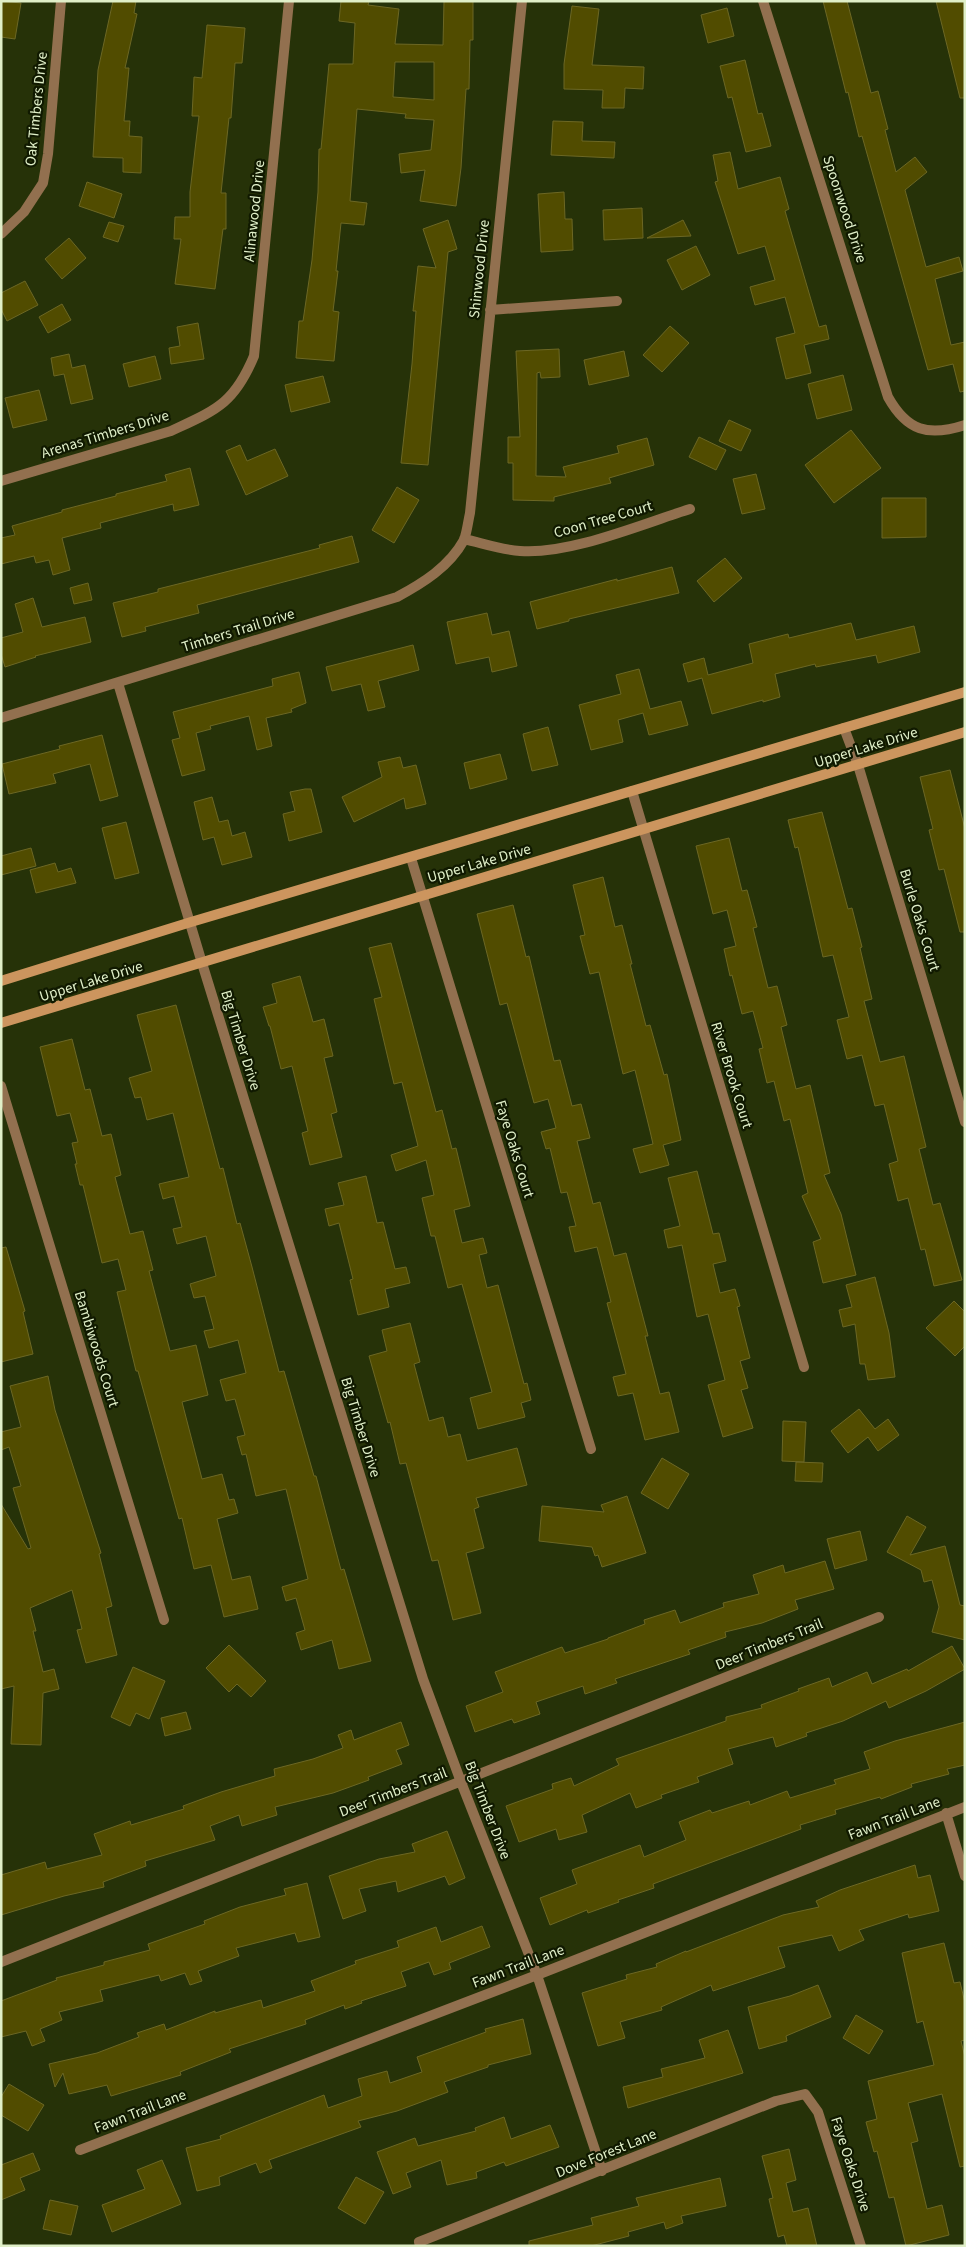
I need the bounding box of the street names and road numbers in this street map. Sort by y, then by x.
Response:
street label: Oak Timbers Drive [20,51,53,167]
street label: Spoonwood Drive [817,153,872,265]
street label: Alinawood Drive [239,159,270,263]
street label: Shinwood Drive [464,219,495,319]
street label: Arenas Timbers Drive [39,405,172,464]
street label: Coon Tree Court [551,495,655,544]
street label: Timbers Trail Drive [179,603,297,658]
street label: Upper Lake Drive [812,722,920,773]
street label: Upper Lake Drive [425,839,533,888]
street label: Burle Oaks Court [894,866,945,974]
street label: Upper Lake Drive [37,956,145,1007]
street label: Big Timber Drive [215,987,266,1093]
street label: River Brook Court [705,1019,758,1131]
street label: Faye Oaks Court [490,1098,539,1201]
street label: Bambiwoods Court [69,1288,124,1410]
street label: Big Timber Drive [335,1374,386,1480]
street label: Deer Timbers Trail [712,1613,826,1676]
street label: Big Timber Drive [459,1758,516,1862]
street label: Deer Timbers Trail [336,1762,450,1823]
street label: Fawn Trail Lane [845,1791,943,1846]
street label: Fawn Trail Lane [469,1939,567,1994]
street label: Fawn Trail Lane [91,2084,189,2139]
street label: Faye Oaks Drive [825,2114,876,2214]
street label: Dove Forest Lane [553,2124,660,2183]

